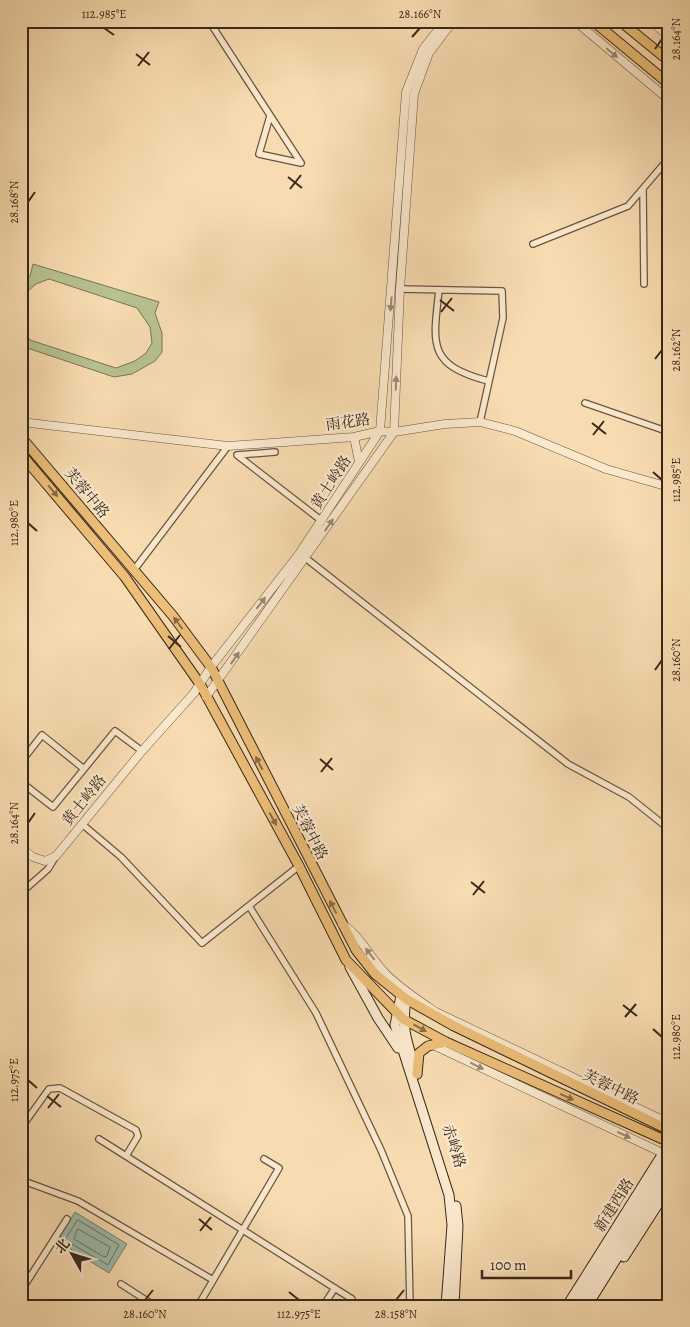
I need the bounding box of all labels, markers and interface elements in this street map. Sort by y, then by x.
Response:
text: 112.985°E [82,6,126,22]
text: 28.166°N [399,6,442,22]
text: 28.164°N [668,17,684,60]
one-way arrow [606,47,619,58]
text: 28.168°N [6,180,22,223]
one-way arrow [387,296,395,312]
text: 28.162°N [668,328,684,371]
one-way arrow [392,375,400,391]
street label: 雨花路 [324,409,372,435]
street label: 黄土岭路 [306,451,356,513]
text: 112.985°E [668,458,684,502]
street label: 芙蓉中路 [60,464,114,522]
one-way arrow [47,484,58,497]
text: 112.980°E [6,500,22,546]
one-way arrow [324,518,334,532]
one-way arrow [255,597,266,610]
one-way arrow [172,617,183,630]
text: 28.160°N [668,638,684,682]
one-way arrow [230,651,240,665]
one-way arrow [255,755,263,770]
street label: 黄土岭路 [57,770,111,830]
text: 28.164°N [6,801,22,844]
street label: 芙蓉中路 [287,801,333,863]
one-way arrow [269,813,278,826]
one-way arrow [329,900,337,914]
one-way arrow [364,948,375,961]
text: 112.980°E [668,1014,684,1060]
one-way arrow [413,1024,427,1032]
text: 112.975°E [6,1058,22,1102]
one-way arrow [470,1062,484,1070]
street label: 芙蓉中路 [580,1065,642,1109]
one-way arrow [560,1093,574,1101]
street label: 赤岭路 [438,1122,470,1170]
one-way arrow [617,1132,631,1140]
street label: 新建西路 [590,1174,638,1236]
north arrow [48,1230,98,1280]
text: 北 [50,1235,74,1258]
scale bar [482,1247,571,1279]
text: 100 m [490,1255,527,1275]
text: 28.160°N [123,1306,167,1322]
text: 112.975°E [277,1306,321,1322]
text: 28.158°N [375,1306,418,1322]

